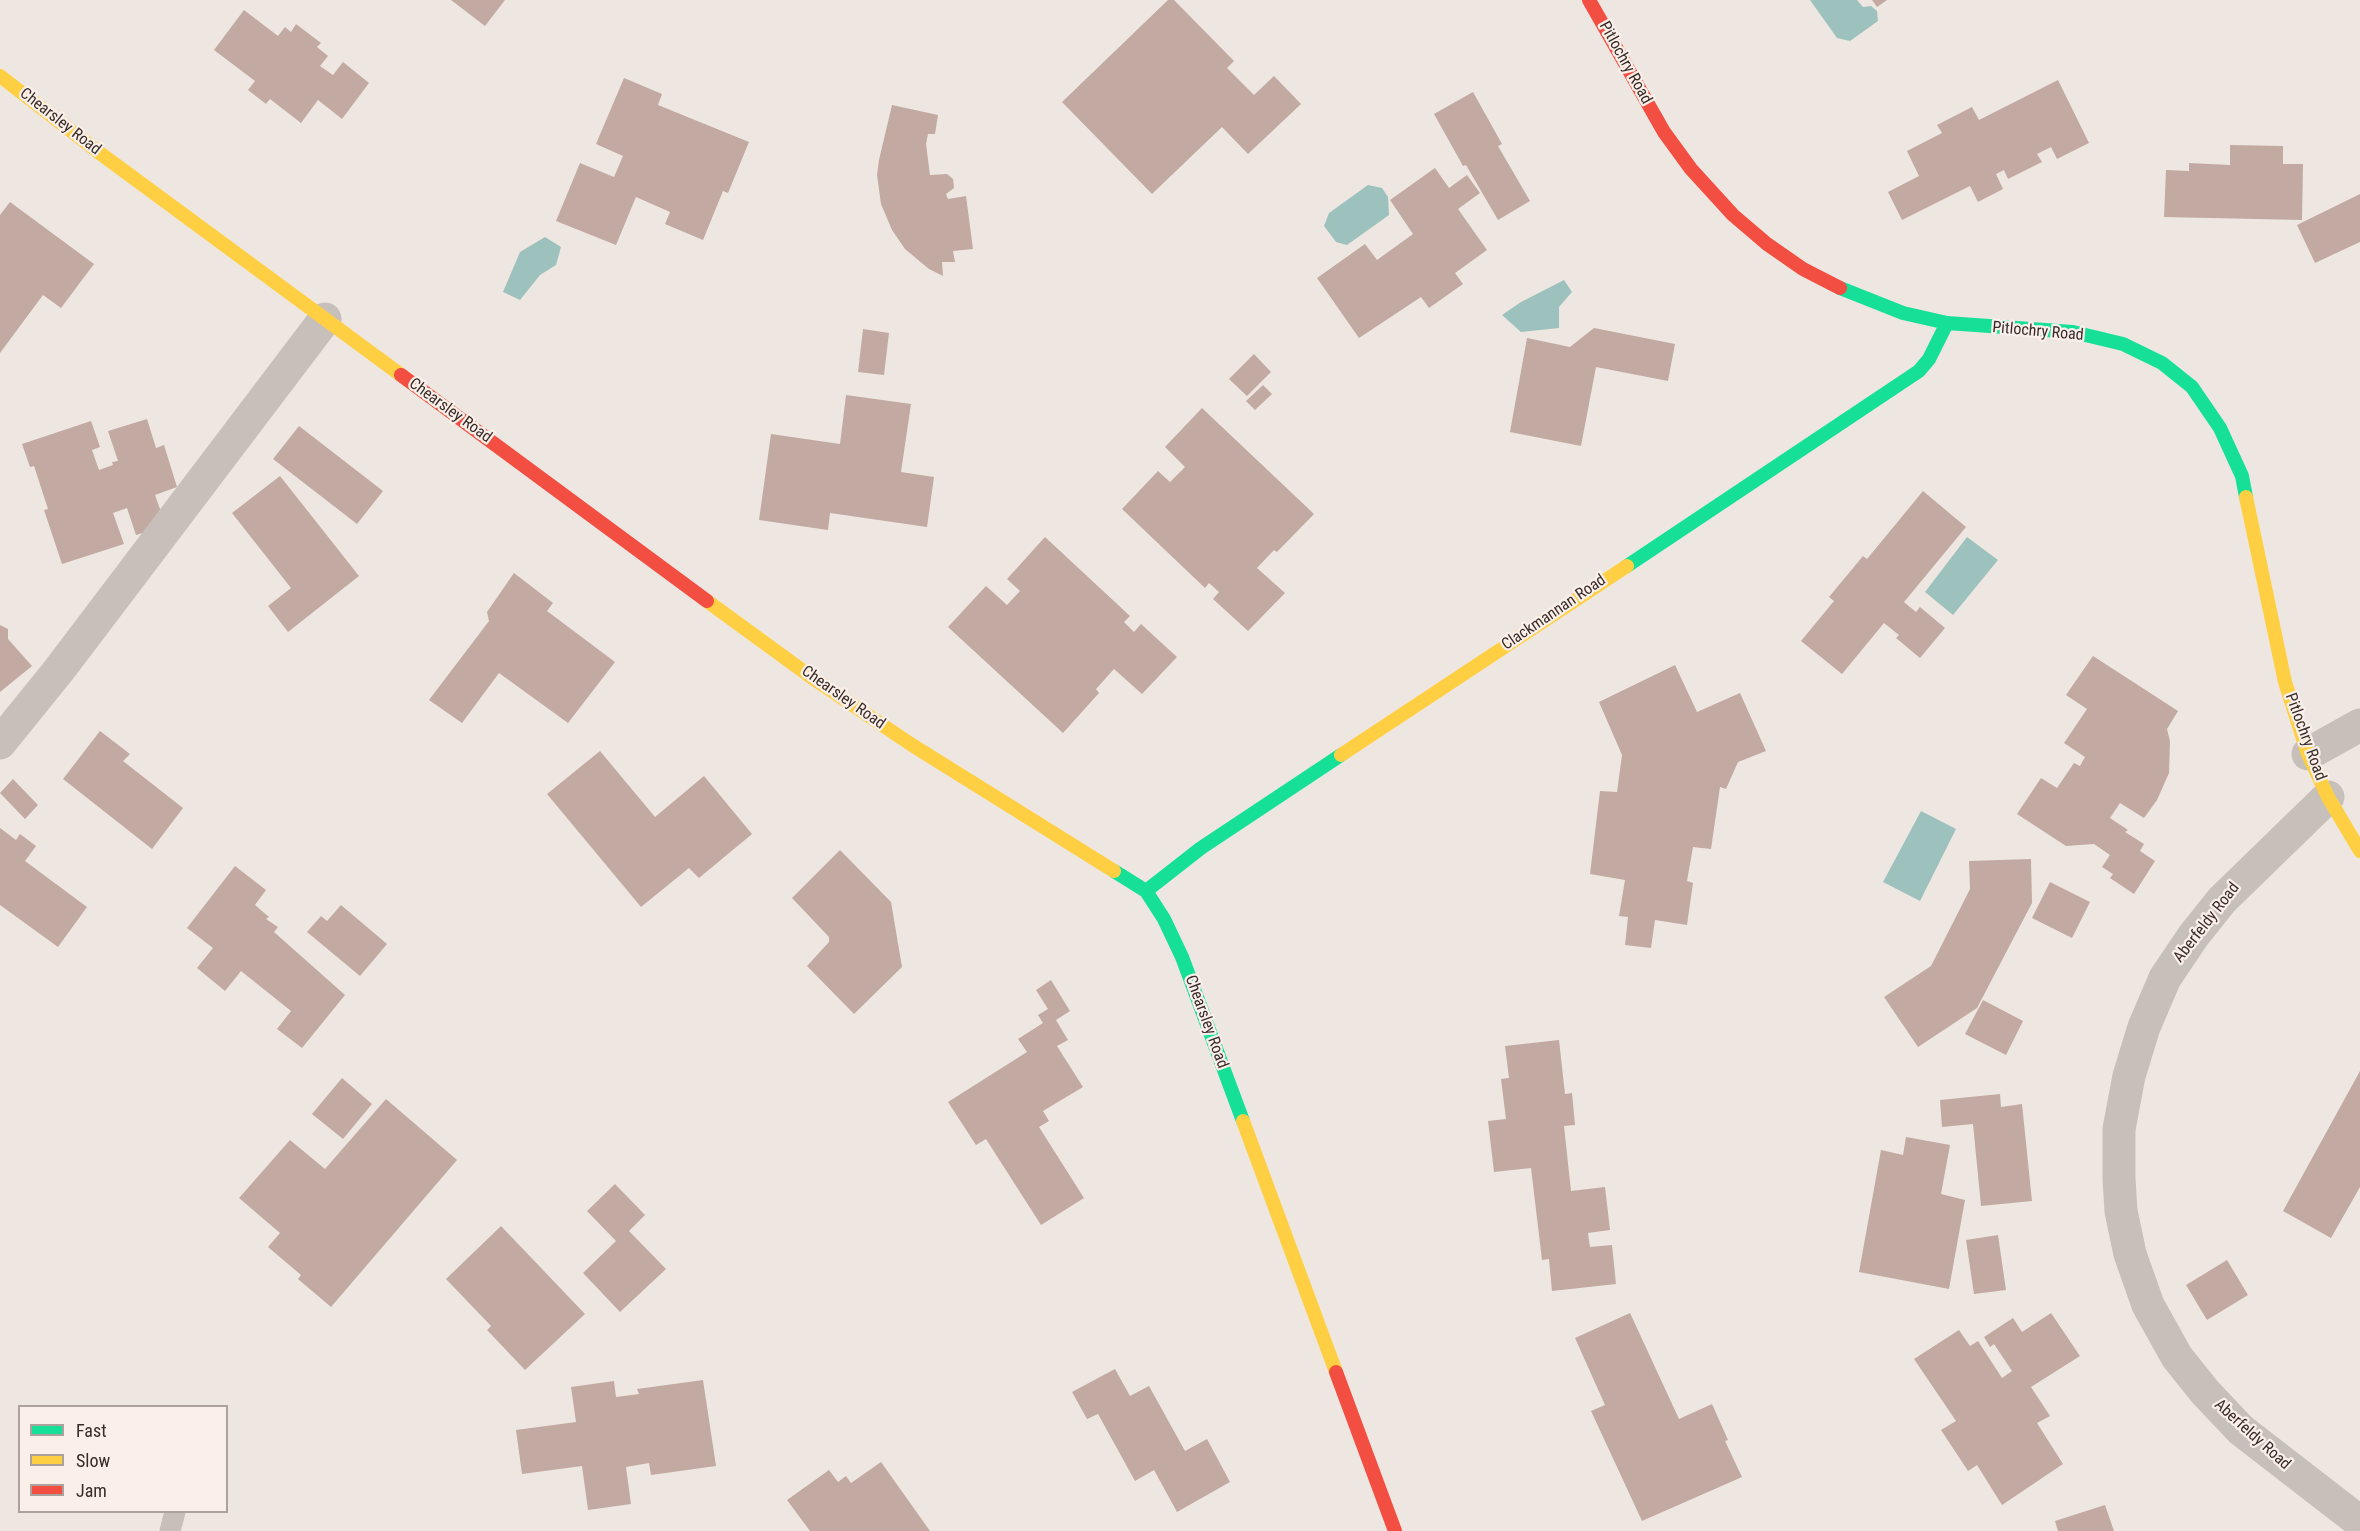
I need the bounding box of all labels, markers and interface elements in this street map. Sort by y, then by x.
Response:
street label: Pitlochry Road [1594,18,1656,108]
street label: Chearsley Road [16,84,104,160]
street label: Pitlochry Road [1992,318,2084,346]
street label: Chearsley Road [405,375,495,447]
street label: Clackmannan Road [1498,571,1610,655]
street label: Chearsley Road [797,662,889,734]
street label: Pitlochry Road [2280,691,2330,783]
street label: Aberfeldy Road [2170,879,2244,967]
street label: Chearsley Road [1180,973,1232,1071]
street label: Aberfeldy Road [2210,1396,2294,1474]
legend [18,1405,228,1513]
text: Fast [76,1420,107,1441]
text: Slow [76,1450,110,1471]
text: Jam [76,1480,107,1501]

